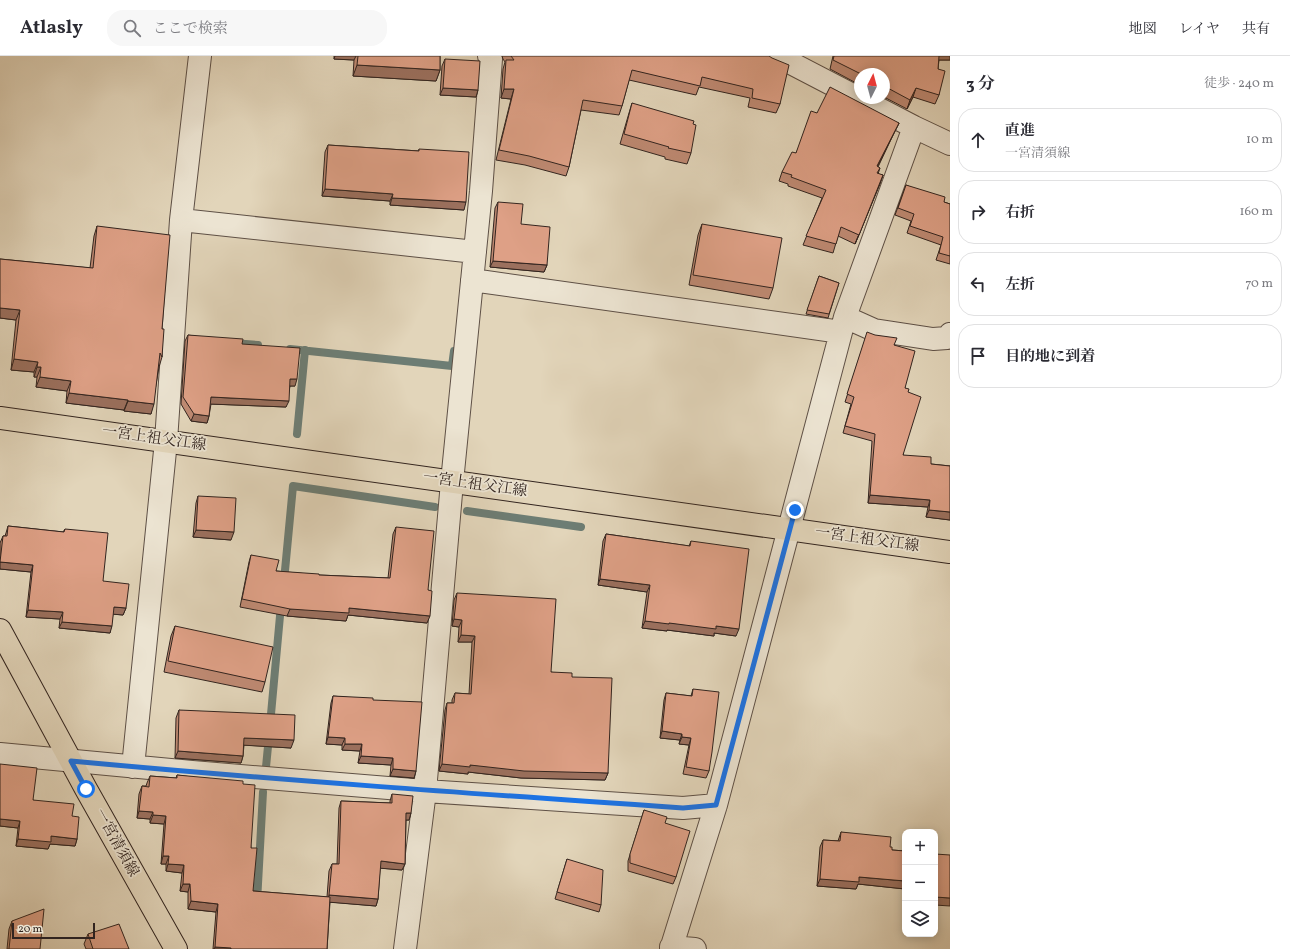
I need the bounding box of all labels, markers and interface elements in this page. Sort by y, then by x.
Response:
search box [107,10,387,46]
text: Atlasly [20,15,83,41]
icon: search [121,17,143,39]
text: ここで検索 [153,19,228,40]
text: 地図 [1129,20,1157,39]
text: レイヤ [1179,20,1220,39]
text: 共有 [1242,20,1270,39]
north arrow [854,68,890,104]
text: 3 分 [966,73,995,96]
text: 徒歩 · 240 m [1204,75,1274,93]
text: 直進 [1005,121,1035,142]
icon: ahead [967,129,989,151]
text: 10 m [1246,131,1273,149]
text: 一宮清須線 [1005,145,1070,163]
icon: right [967,201,989,223]
text: 右折 [1005,203,1035,224]
text: 160 m [1239,203,1273,221]
icon: left [967,273,989,295]
text: 左折 [1005,275,1035,296]
text: 70 m [1245,275,1273,293]
icon: arrive [967,345,989,367]
text: 目的地に到着 [1005,347,1095,368]
street label: 一宮上祖父江線 [101,421,207,457]
street label: 一宮上祖父江線 [422,467,528,503]
route end [786,501,804,519]
street label: 一宮上祖父江線 [814,522,920,558]
route start [77,780,95,798]
street label: 一宮清須線 [89,805,143,881]
map controls [902,829,938,937]
button: + [902,829,938,865]
button: − [902,865,938,901]
button: layers [902,901,938,937]
scale bar [12,921,95,940]
text: 20 m [18,922,42,937]

